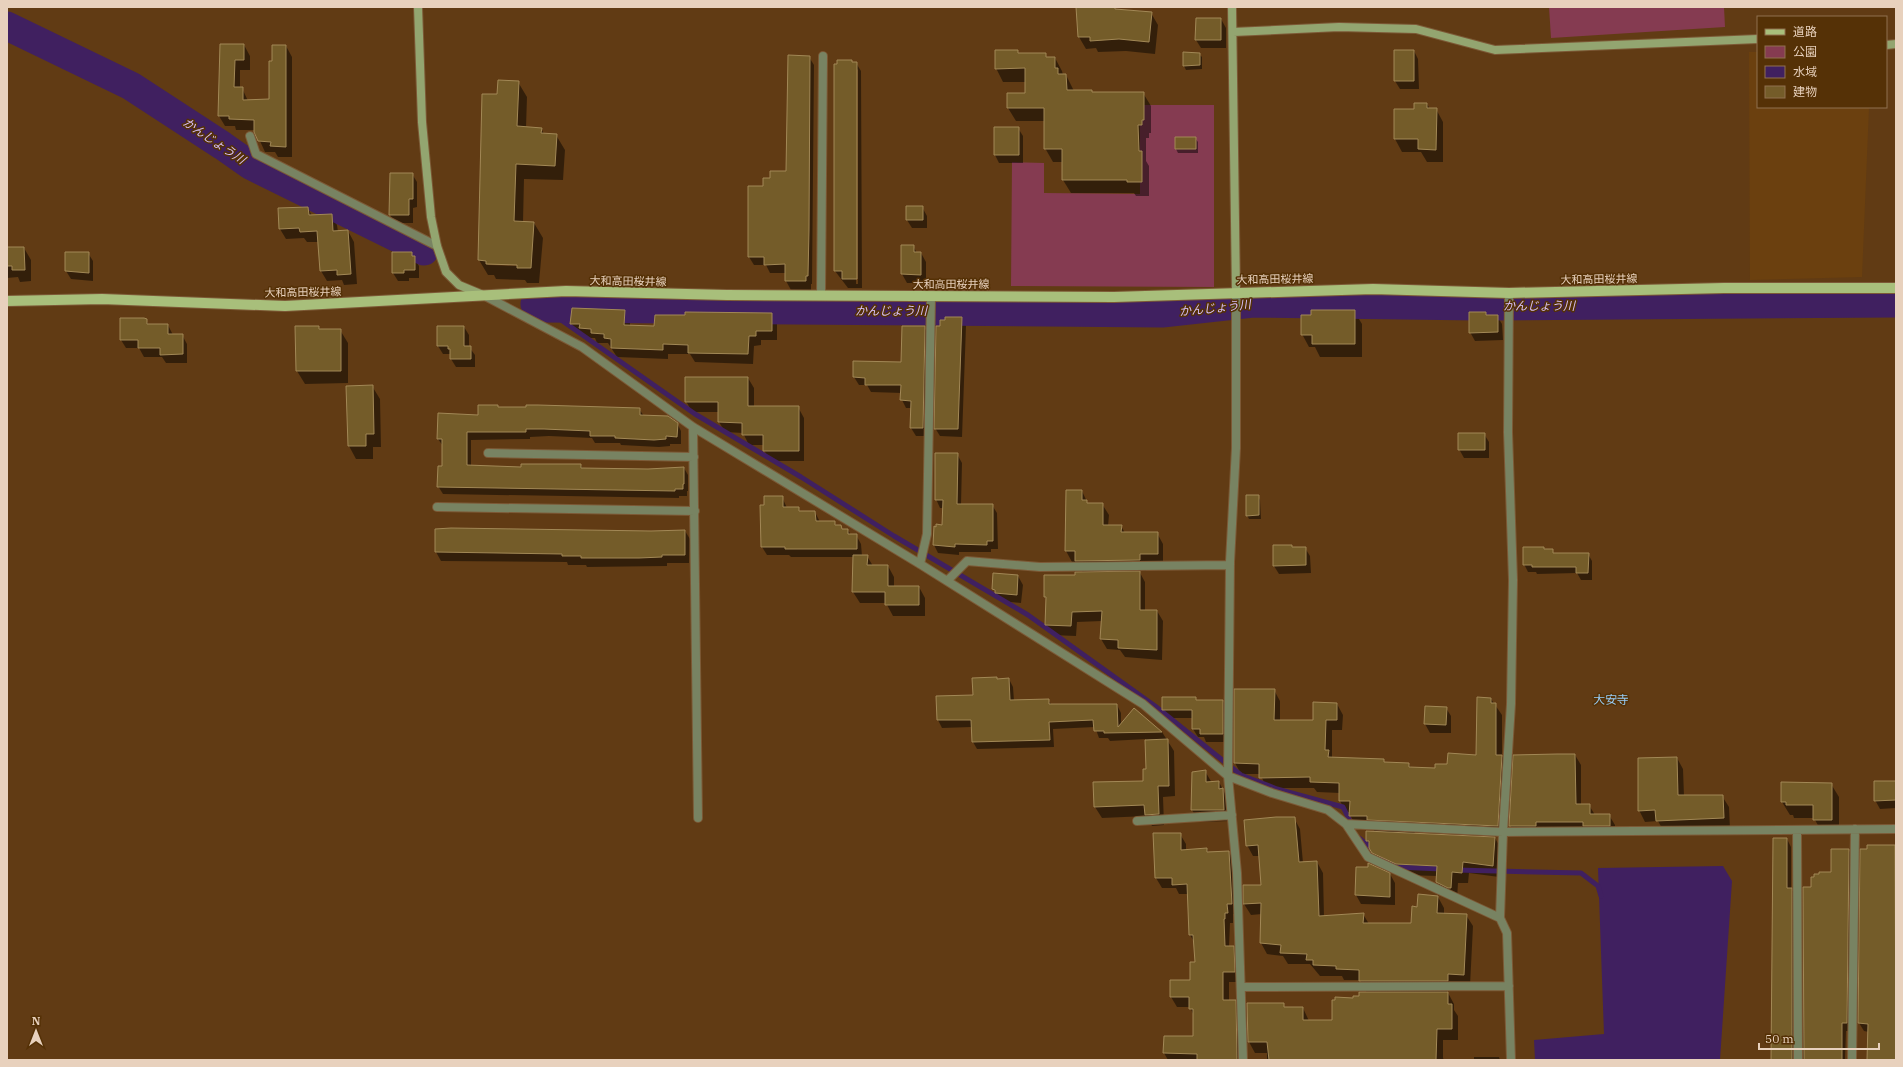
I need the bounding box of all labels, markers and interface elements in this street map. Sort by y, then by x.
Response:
legend [1757,16,1887,108]
text: 道路 [1793,24,1817,39]
text: 公園 [1793,44,1817,59]
text: 水域 [1793,64,1817,79]
text: 建物 [1793,84,1817,99]
water label: かんじょう川 [180,114,250,168]
street label: 大和高田桜井線 [1236,271,1314,287]
street label: 大和高田桜井線 [1560,271,1638,287]
street label: 大和高田桜井線 [589,273,667,289]
street label: 大和高田桜井線 [913,277,990,291]
street label: 大和高田桜井線 [264,284,342,300]
water label: かんじょう川 [1178,296,1254,319]
water label: かんじょう川 [1503,298,1577,313]
water label: かんじょう川 [855,303,929,318]
district label: 大安寺 [1593,692,1629,707]
north arrow [16,1011,56,1051]
text: N [32,1014,41,1028]
scale bar [1759,1025,1879,1051]
text: 50 m [1765,1031,1794,1046]

